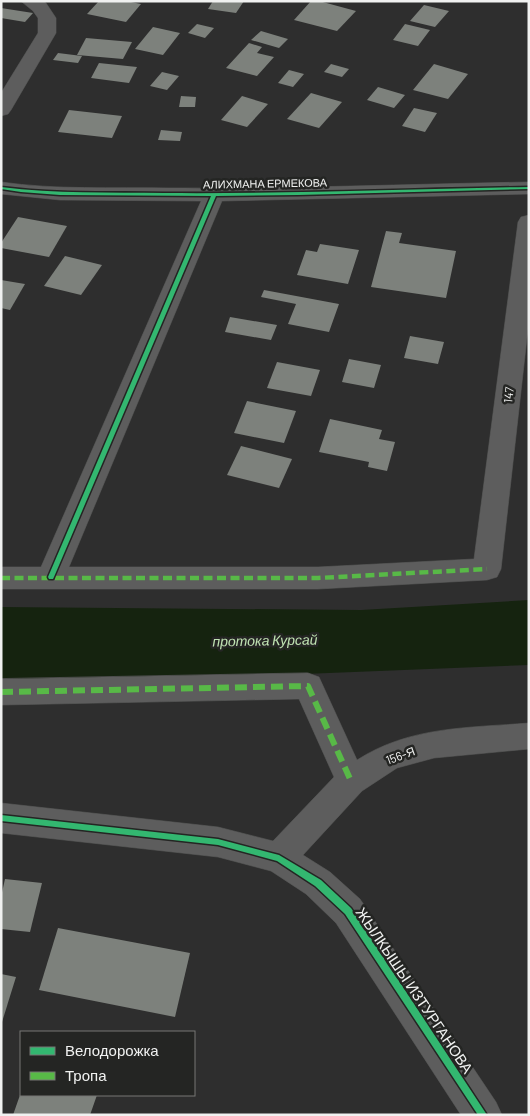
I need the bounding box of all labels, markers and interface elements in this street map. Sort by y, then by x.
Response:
street label: АЛИХМАНА ЕРМЕКОВА [203,175,328,191]
street label: 147 [500,386,516,404]
water label: протока Курсай [212,631,318,649]
street label: 156-Я [384,743,416,767]
street label: ЖЫЛКЫШЫ ИЗТУРГАНОВА [353,904,477,1076]
legend [20,1031,195,1096]
text: Велодорожка [65,1041,159,1059]
text: Тропа [65,1066,107,1084]

